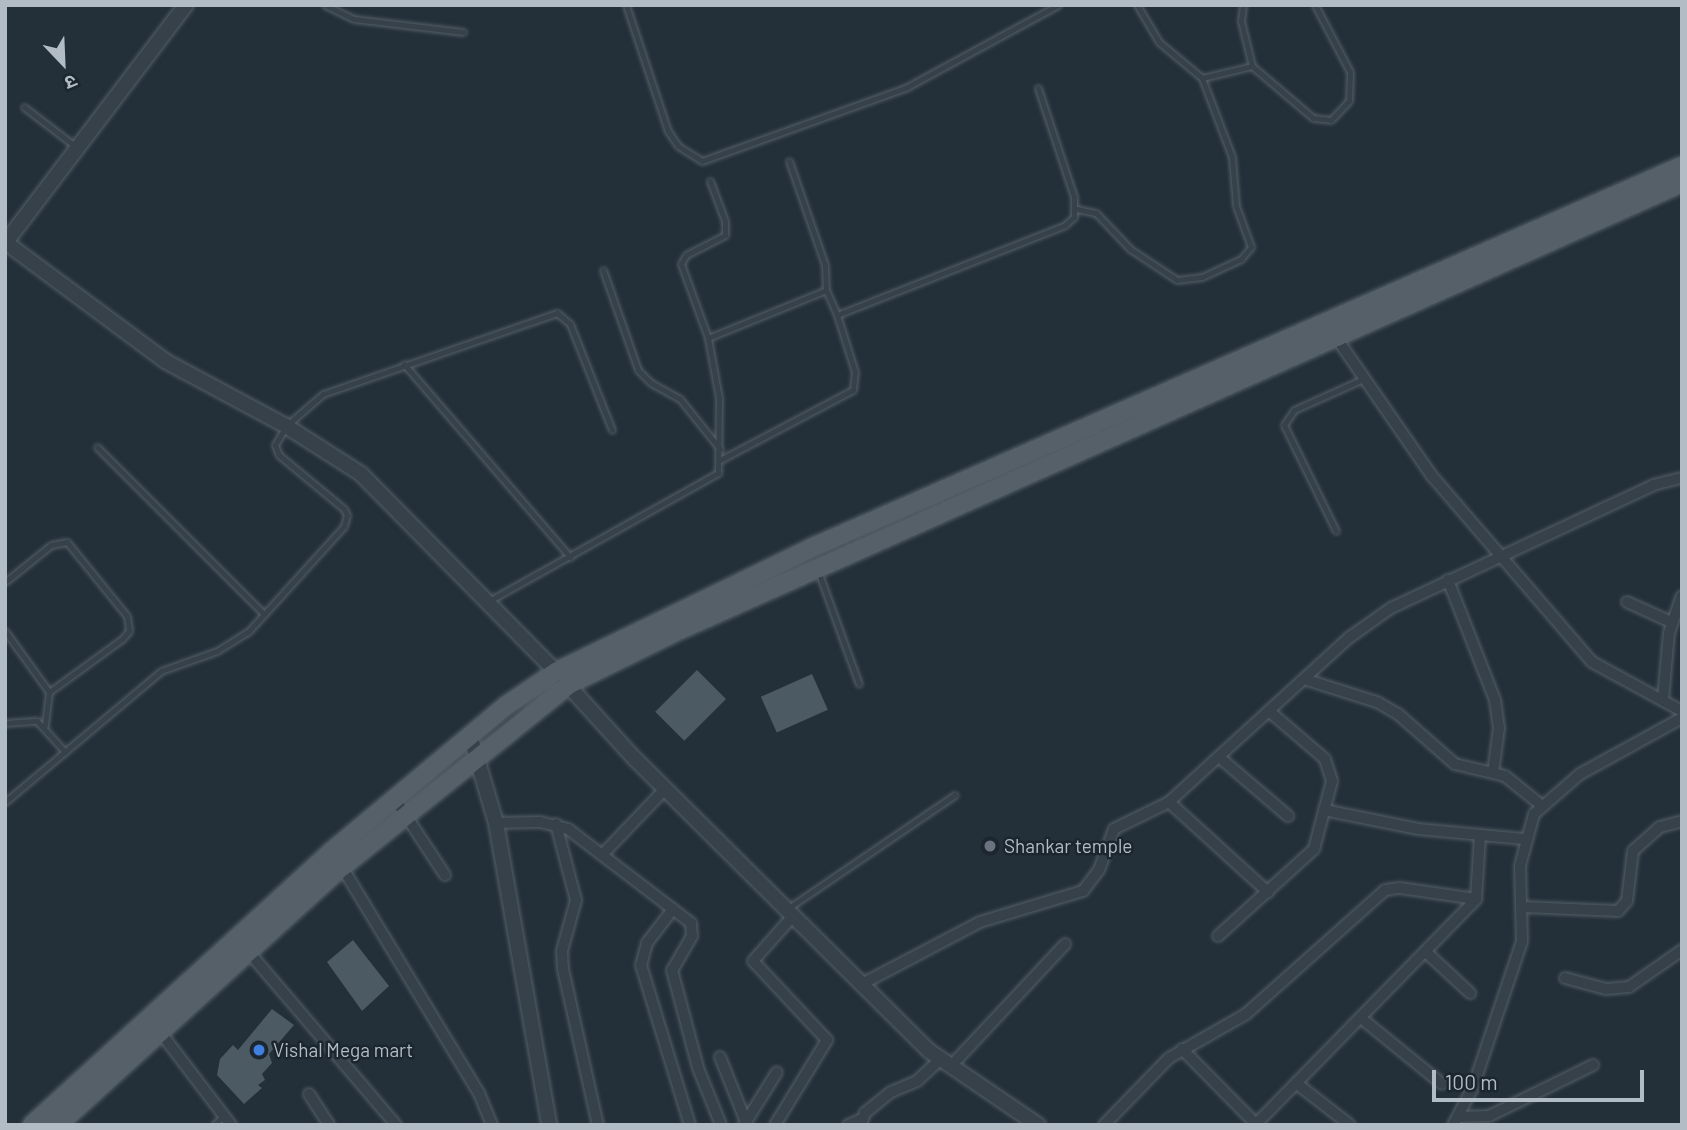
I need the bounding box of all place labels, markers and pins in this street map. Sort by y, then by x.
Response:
place label: Shankar temple [1004,835,1132,857]
marker: Shankar temple [982,838,998,854]
place label: Vishal Mega mart [273,1039,413,1061]
marker: Vishal Mega mart [251,1042,267,1058]

